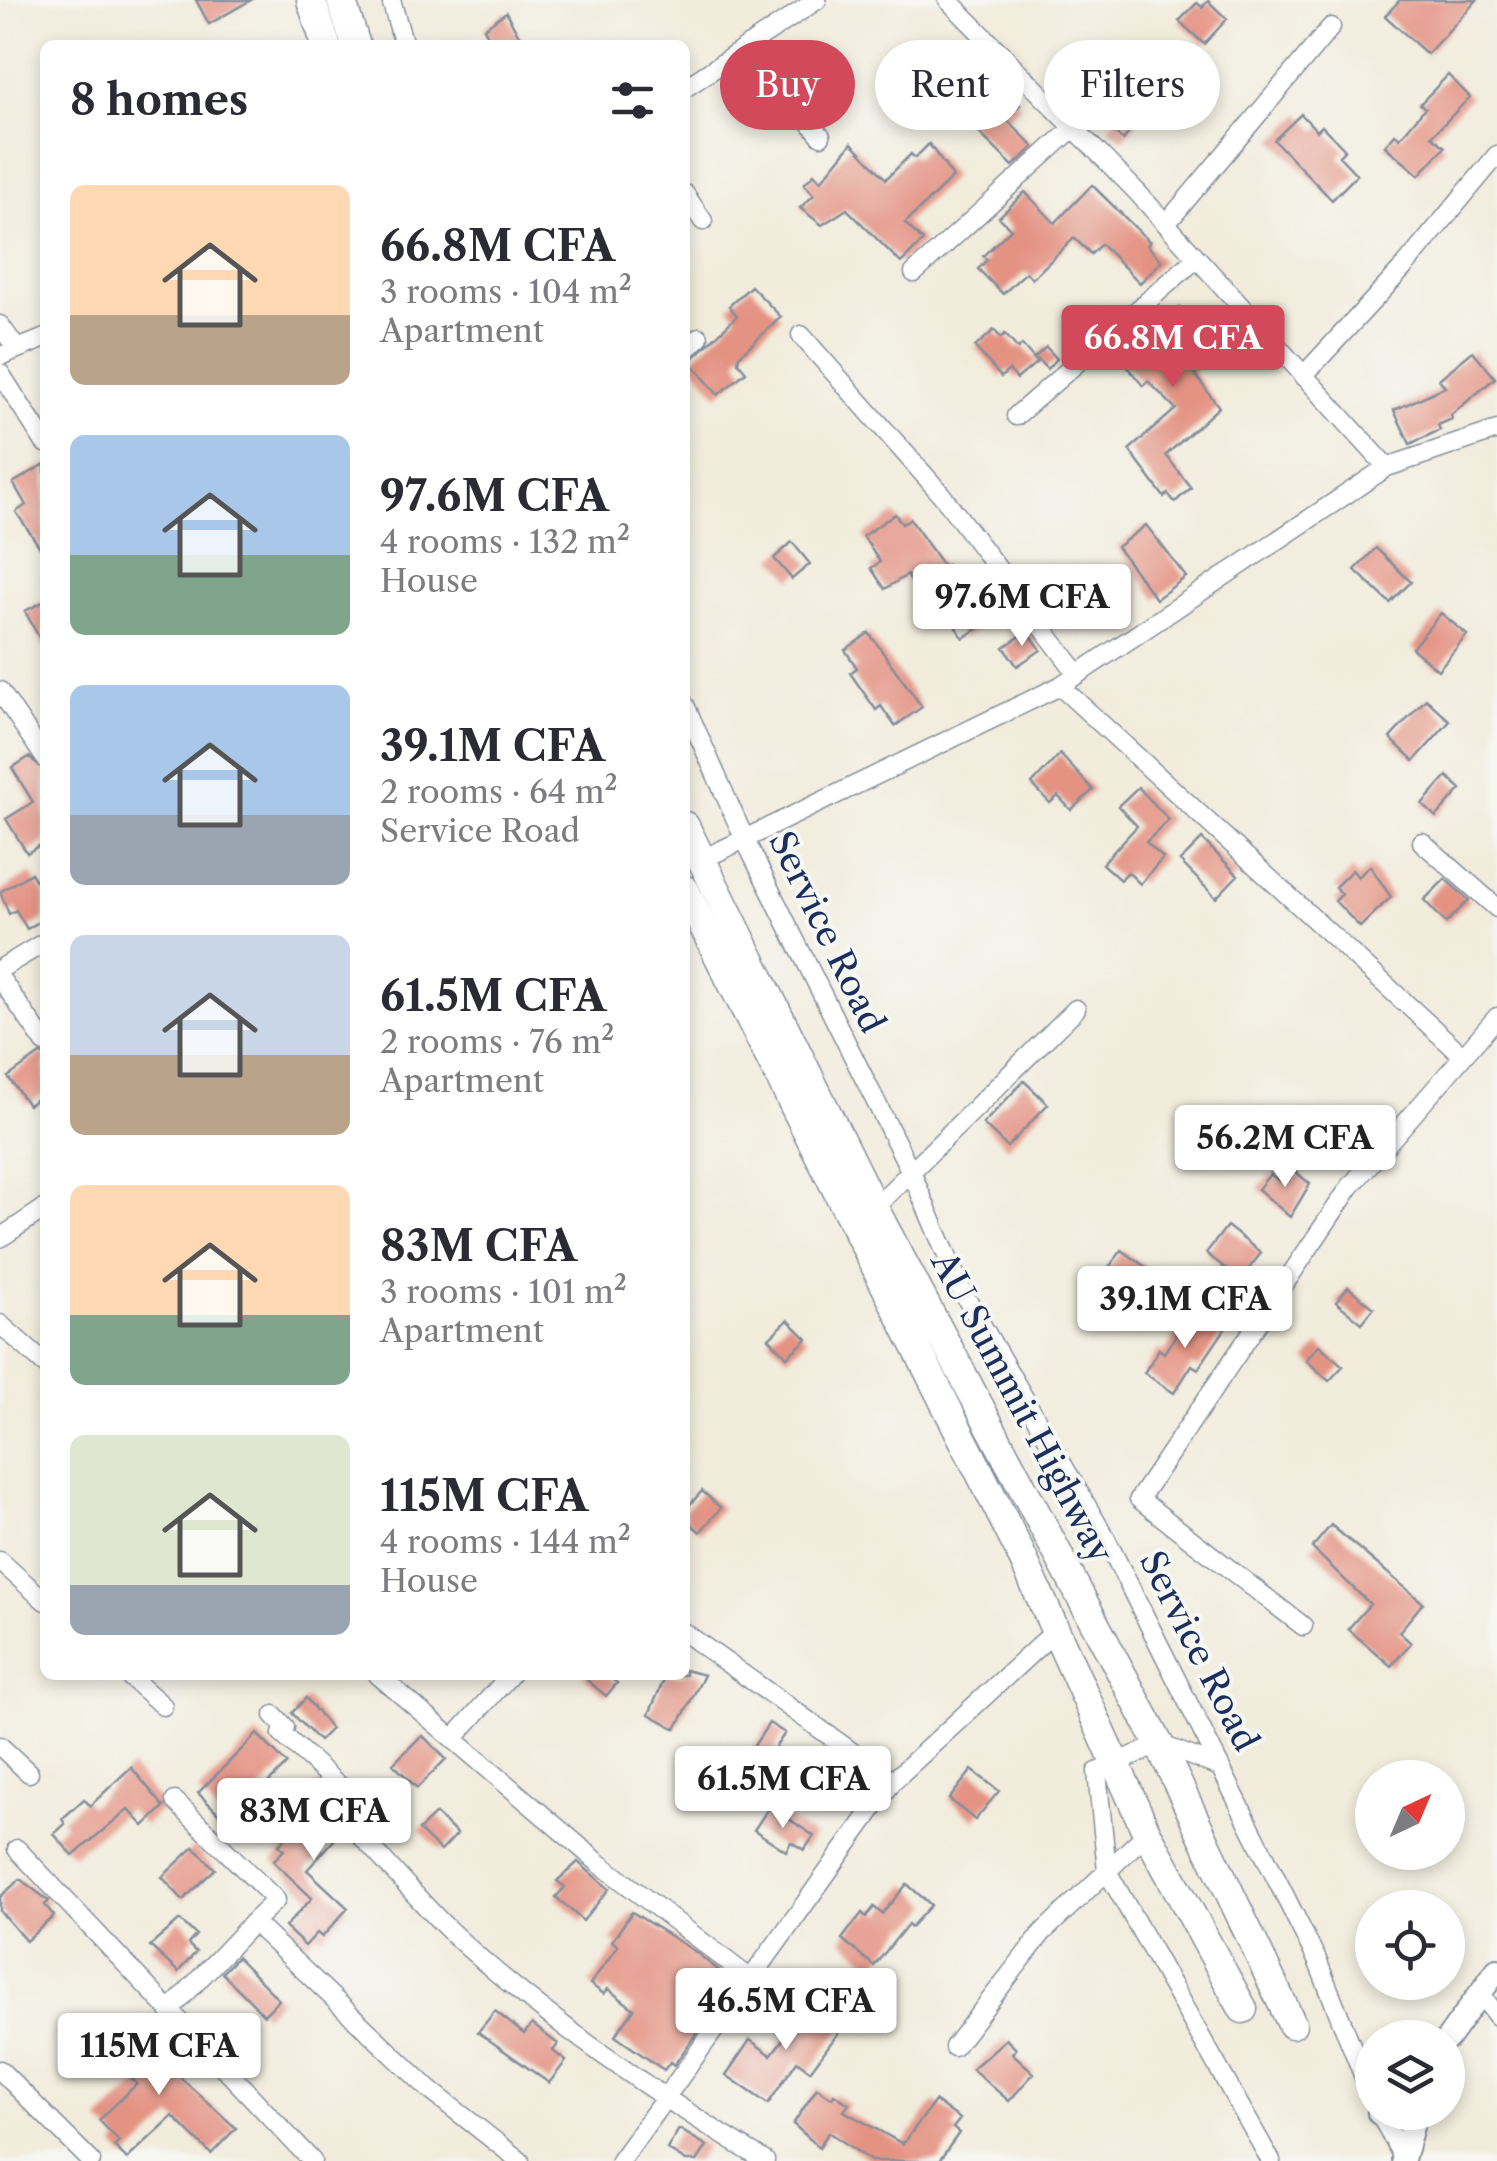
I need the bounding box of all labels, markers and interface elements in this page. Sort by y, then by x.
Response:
chip: Buy [720,40,855,130]
chip: Rent [875,40,1024,130]
chip: Filters [1044,40,1220,130]
icon: filters [605,73,660,128]
text: 8 homes [70,74,248,126]
text: 66.8M CFA [380,220,615,272]
icon: home [150,225,270,345]
text: 3 rooms · 104 m² [380,272,632,311]
pin: 66.8M CFA [1059,305,1287,390]
text: Apartment [380,311,544,350]
text: 66.8M CFA [1083,318,1263,357]
text: 97.6M CFA [380,470,609,522]
icon: home [150,475,270,595]
text: 4 rooms · 132 m² [380,522,630,561]
text: House [380,561,478,600]
pin: 97.6M CFA [908,564,1136,649]
text: 97.6M CFA [935,577,1109,616]
text: 39.1M CFA [380,720,605,772]
icon: home [150,725,270,845]
text: 2 rooms · 64 m² [380,772,618,811]
text: Service Road [380,811,580,850]
street label: Service Road [760,824,895,1040]
text: 61.5M CFA [380,970,606,1022]
icon: home [150,975,270,1095]
text: 2 rooms · 76 m² [380,1022,614,1061]
text: Apartment [380,1061,544,1100]
pin: 56.2M CFA [1171,1105,1399,1190]
text: 56.2M CFA [1197,1118,1373,1157]
text: 83M CFA [380,1220,577,1272]
icon: home [150,1225,270,1345]
street label: AU Summit Highway [922,1243,1123,1570]
pin: 39.1M CFA [1071,1266,1299,1351]
text: 3 rooms · 101 m² [380,1272,627,1311]
text: 39.1M CFA [1099,1279,1271,1318]
text: Apartment [380,1311,544,1350]
text: 115M CFA [380,1470,588,1522]
icon: home [150,1475,270,1595]
text: 4 rooms · 144 m² [380,1522,631,1561]
street label: Service Road [1131,1544,1268,1758]
text: House [380,1561,478,1600]
pin: 61.5M CFA [669,1746,897,1831]
text: 61.5M CFA [697,1759,869,1798]
north arrow [1355,1760,1465,1870]
map controls [1355,1760,1465,2130]
pin: 83M CFA [222,1778,406,1863]
text: 83M CFA [239,1791,389,1830]
button: locate [1355,1890,1465,2000]
pin: 46.5M CFA [672,1968,900,2053]
text: 46.5M CFA [698,1981,874,2020]
pin: 115M CFA [56,2013,262,2098]
button: layers [1355,2020,1465,2130]
text: 115M CFA [80,2026,238,2065]

